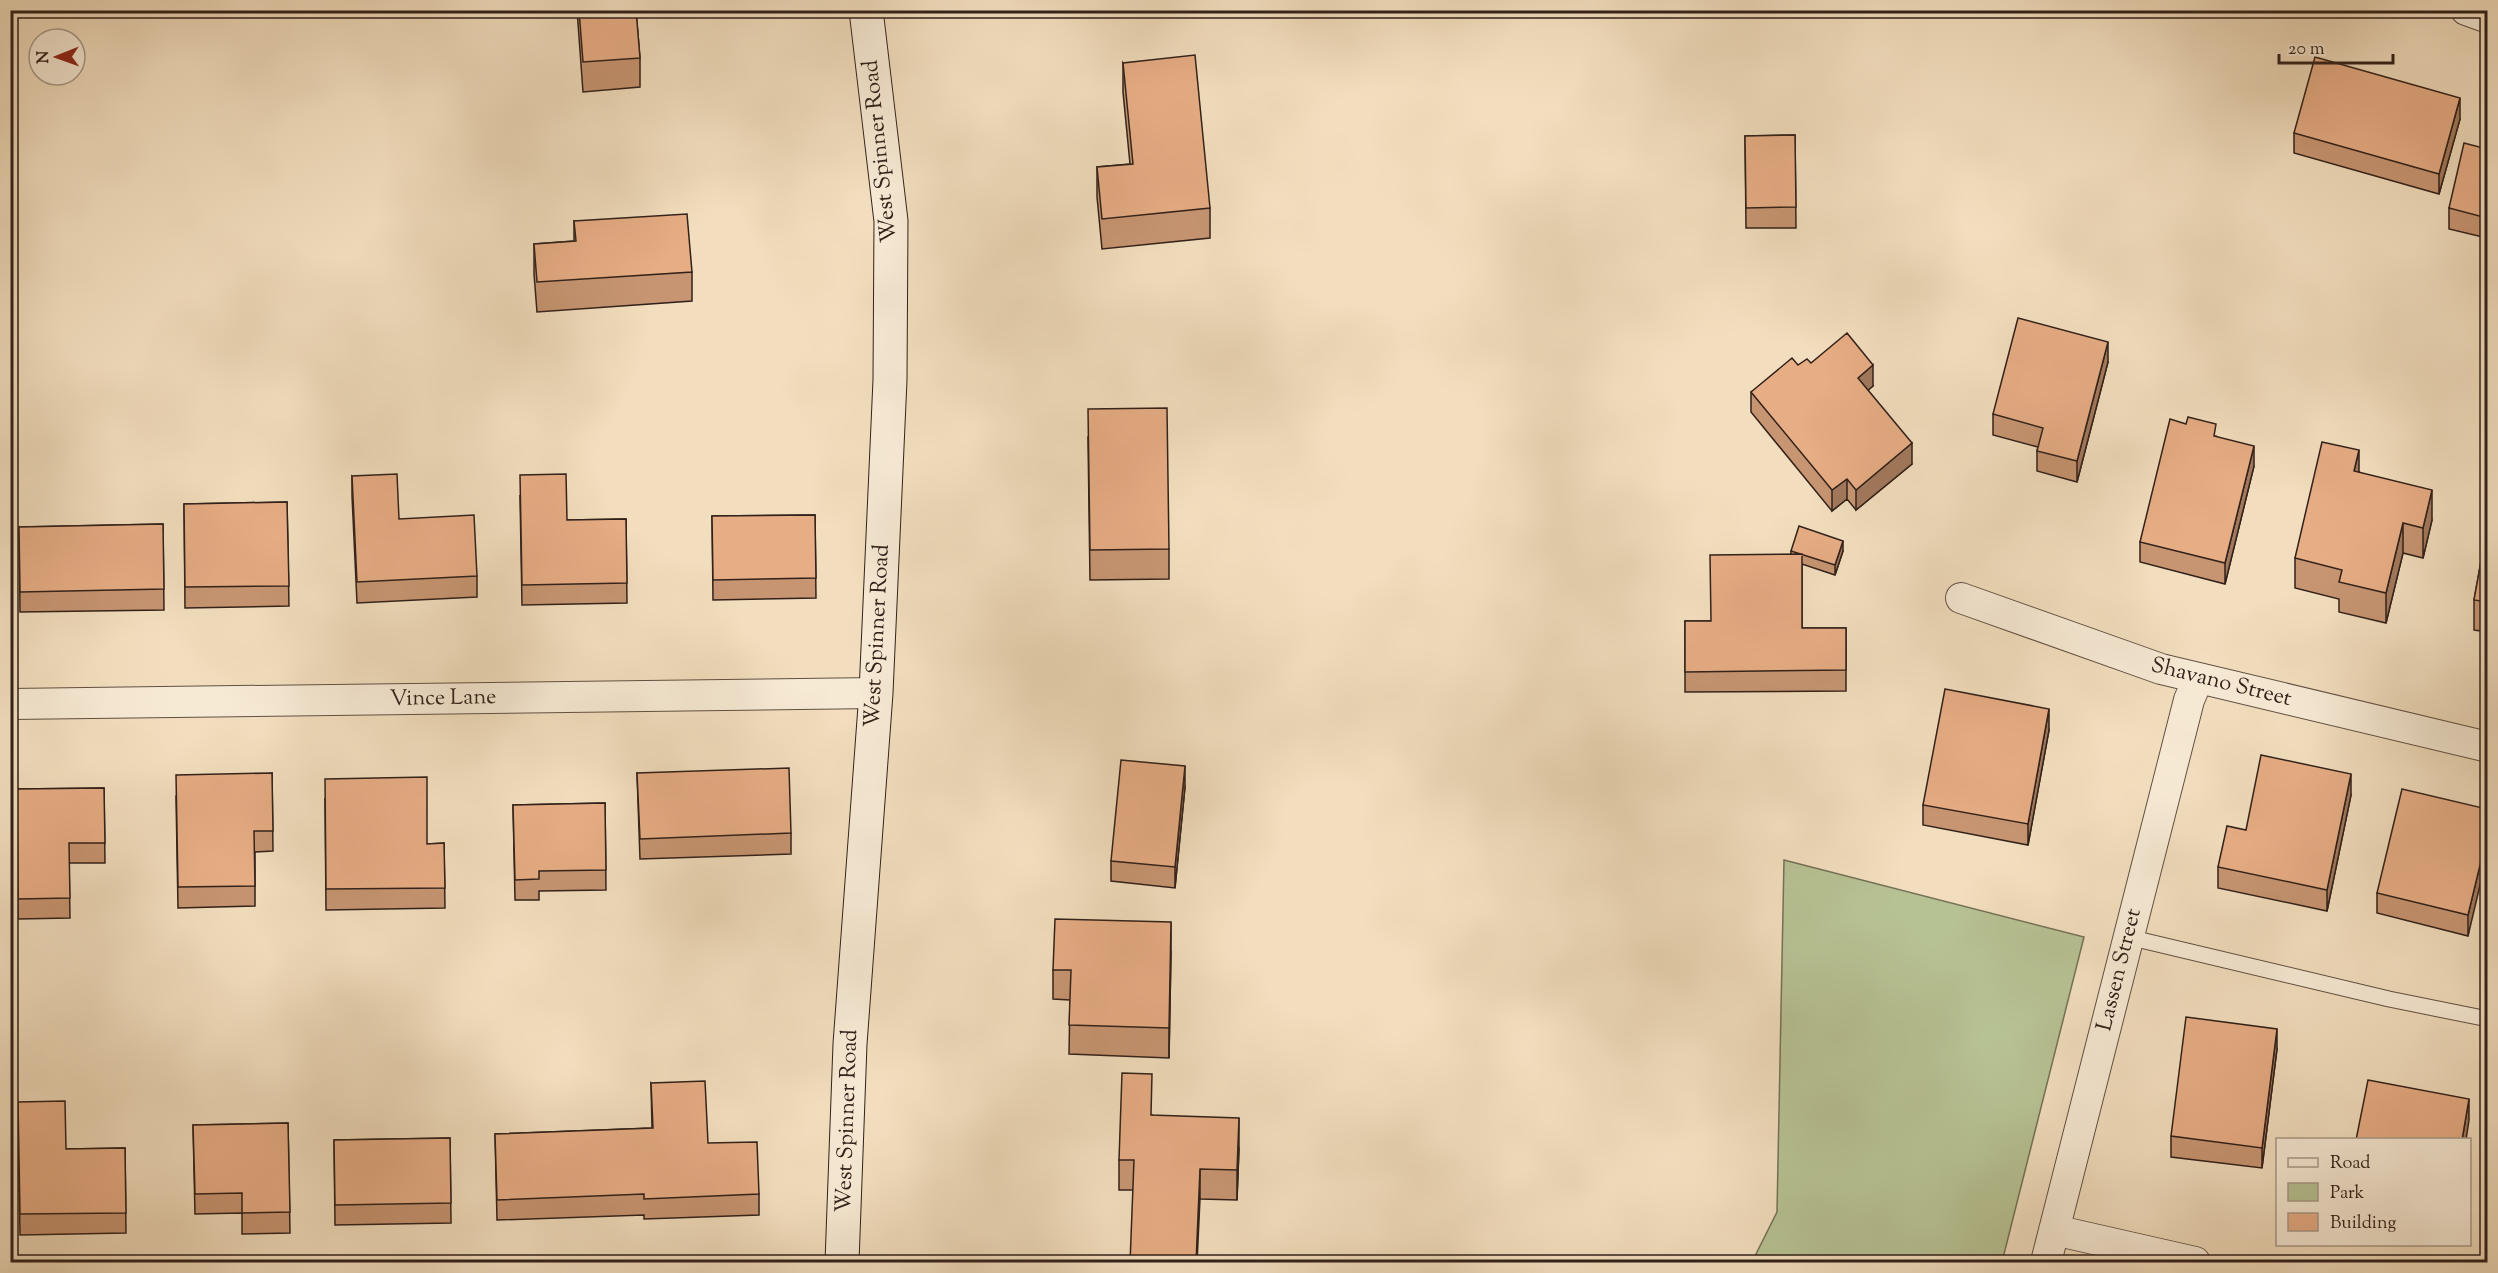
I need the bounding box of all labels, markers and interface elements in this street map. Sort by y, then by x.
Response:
north arrow [27,27,87,87]
scale bar [2279,27,2393,65]
text: 20 m [2288,37,2325,63]
text: N [33,50,56,64]
street label: West Spinner Road [856,58,906,244]
street label: West Spinner Road [857,544,899,728]
street label: Shavano Street [2147,650,2295,716]
street label: Vince Lane [389,682,497,716]
street label: Lassen Street [2089,905,2151,1035]
street label: West Spinner Road [829,1029,867,1213]
legend [2276,1138,2471,1246]
text: Road [2330,1151,2370,1177]
text: Park [2330,1181,2365,1207]
text: Building [2330,1211,2396,1237]

